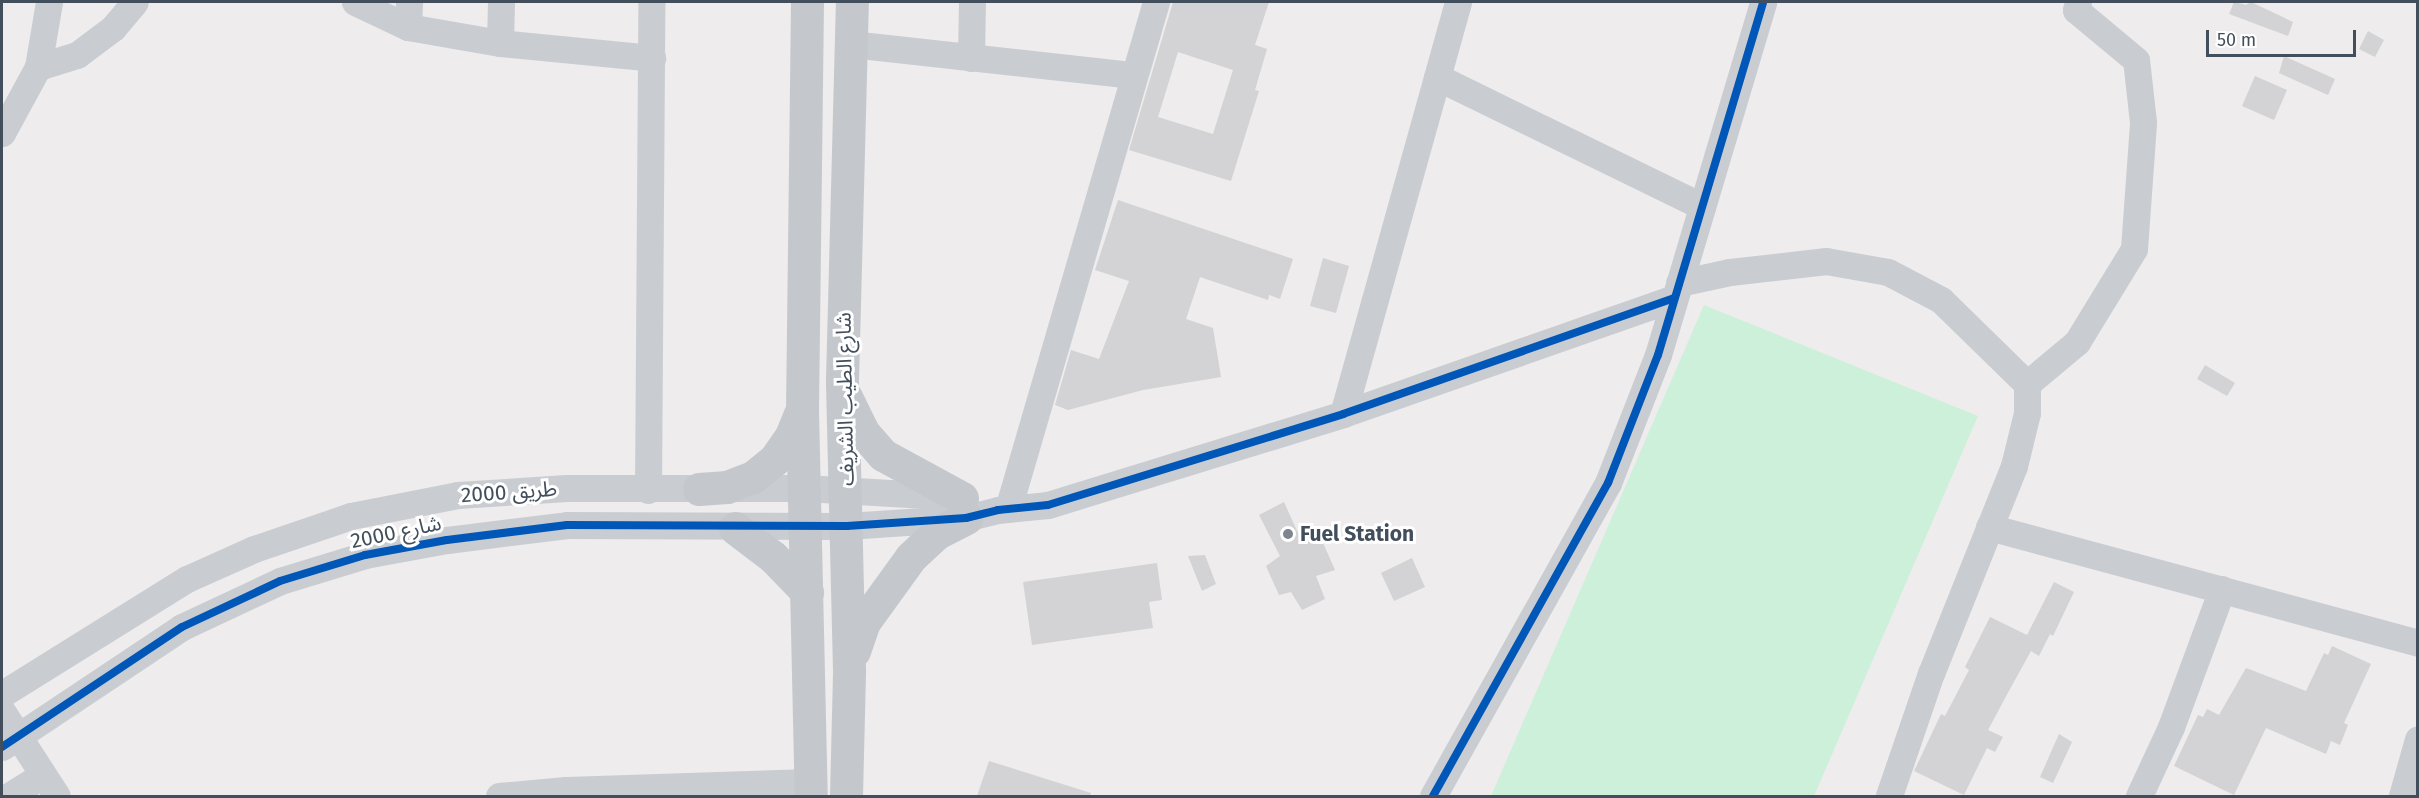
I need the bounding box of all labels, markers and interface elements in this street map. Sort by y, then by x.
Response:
scale bar [2209,18,2359,56]
text: 50 m [2217,29,2256,51]
street label: شارع الطيب الشريف [831,312,859,486]
street label: طريق 2000 [460,476,558,508]
street label: شارع 2000 [348,510,444,554]
place label: Fuel Station [1300,521,1414,547]
marker: Fuel Station [1281,527,1295,541]

